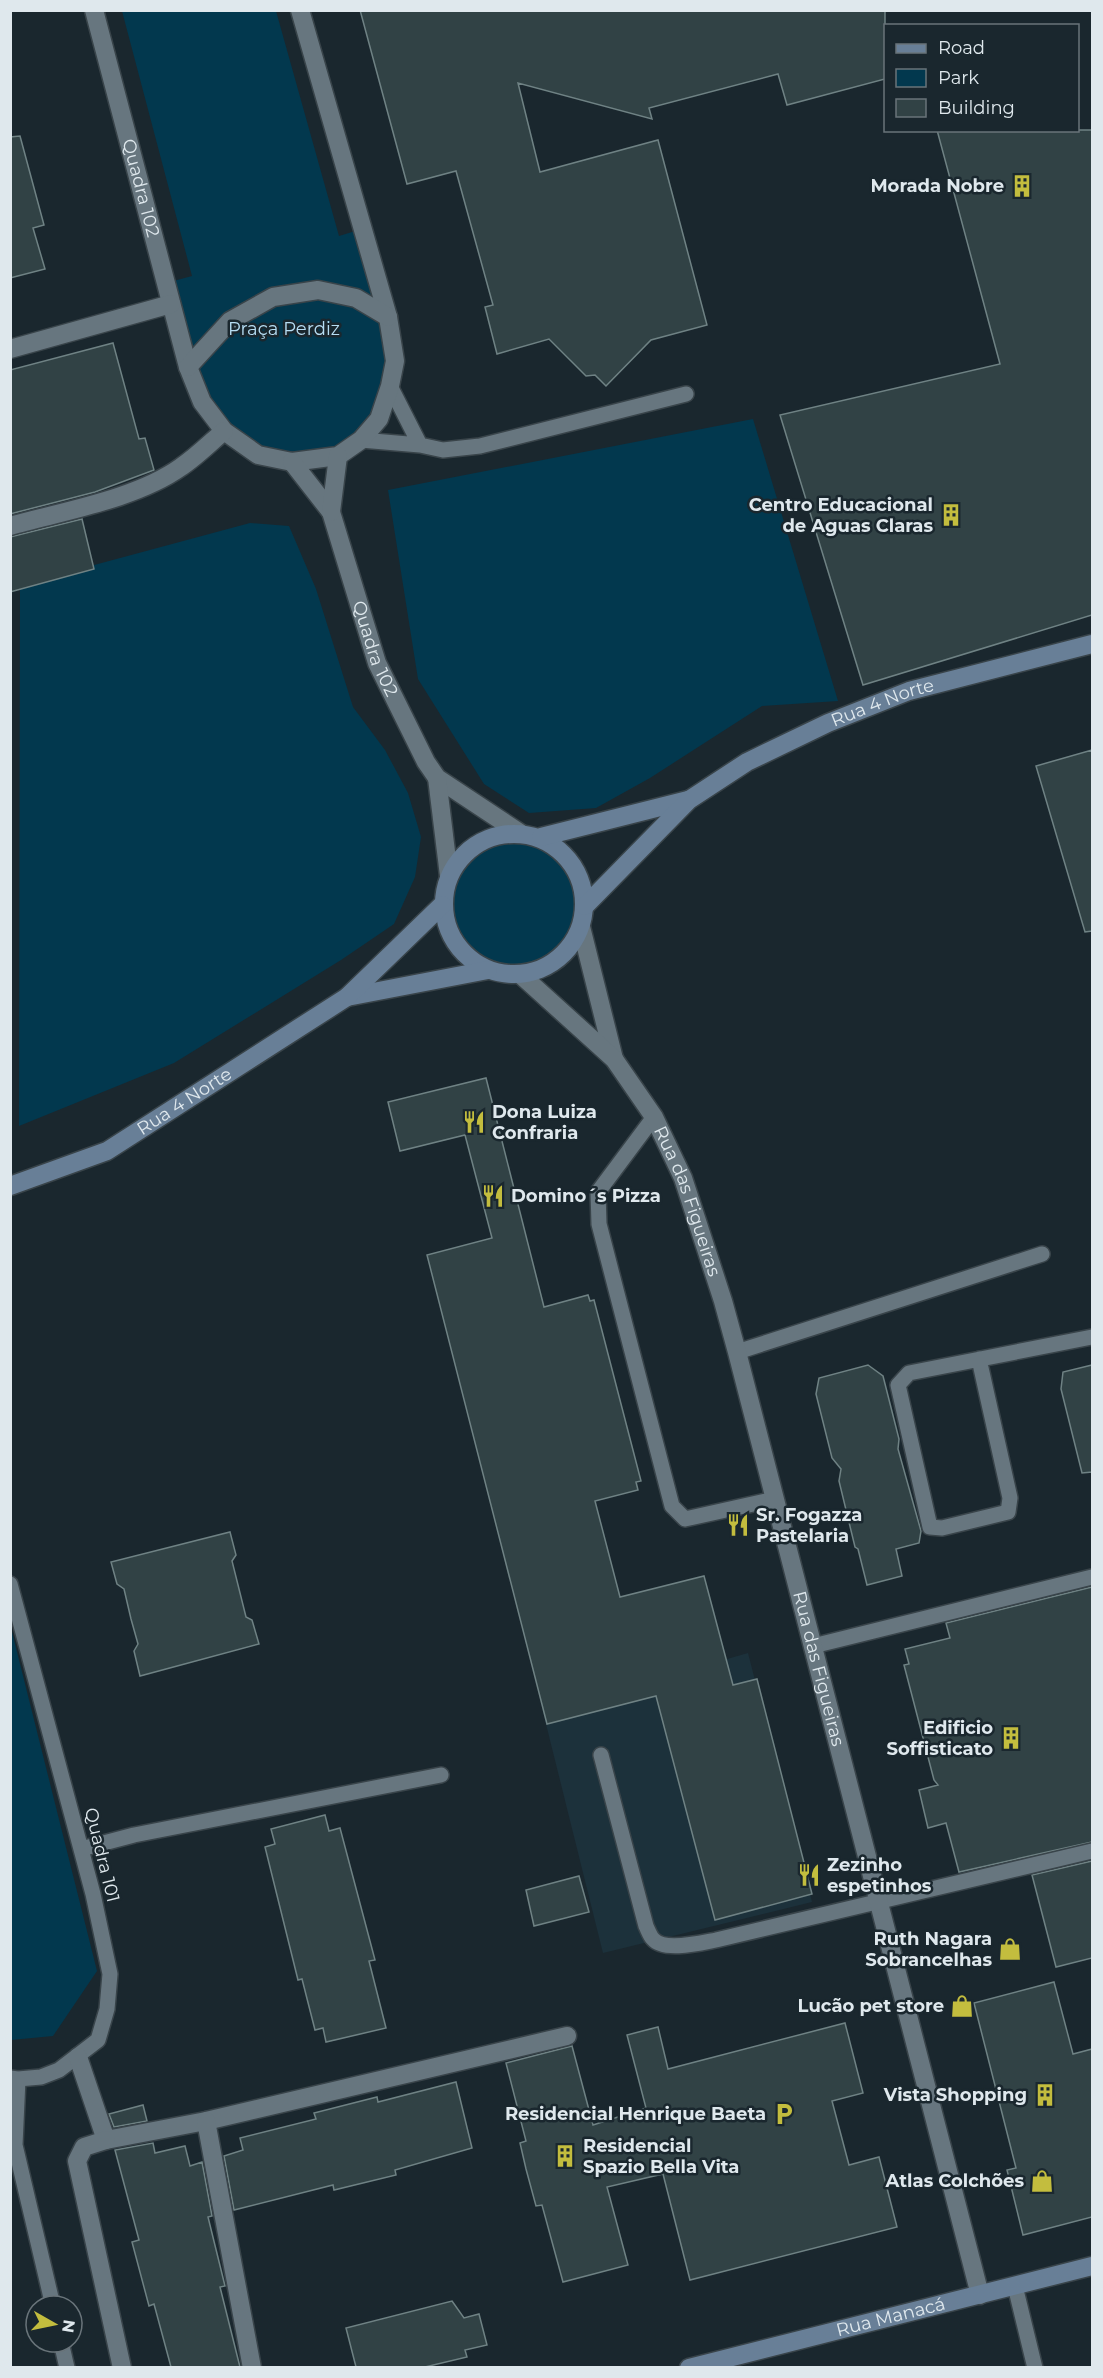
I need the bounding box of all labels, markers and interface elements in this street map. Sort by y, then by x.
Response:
legend [884,24,1079,132]
text: Road [938,37,985,59]
text: Park [938,67,979,89]
text: Building [938,97,1015,119]
street label: Quadra 102 [117,137,164,239]
building icon: Morada Nobre [1009,173,1035,199]
place label: Morada Nobre [870,175,1004,197]
park label: Praça Perdiz [228,318,340,340]
place label: Centro Educacional de Aguas Claras [749,494,933,537]
building icon: Centro Educacional de Aguas Claras [938,502,964,528]
street label: Quadra 102 [348,598,403,700]
street label: Rua 4 Norte [828,674,936,732]
street label: Rua 4 Norte [133,1063,236,1140]
place label: Dona Luiza Confraria [492,1101,597,1144]
restaurant icon: Dona Luiza Confraria [461,1109,487,1135]
street label: Rua das Figueiras [649,1122,725,1279]
restaurant icon: Domino´s Pizza [480,1183,506,1209]
place label: Domino´s Pizza [511,1185,661,1207]
place label: Sr. Fogazza Pastelaria [756,1504,862,1547]
restaurant icon: Sr. Fogazza Pastelaria [725,1512,751,1538]
street label: Rua das Figueiras [788,1589,849,1749]
place label: Edificio Soffisticato [886,1717,993,1760]
building icon: Edificio Soffisticato [998,1725,1024,1751]
street label: Quadra 101 [80,1805,124,1905]
place label: Zezinho espetinhos [827,1854,932,1897]
restaurant icon: Zezinho espetinhos [796,1862,822,1888]
place label: Ruth Nagara Sobrancelhas [865,1928,992,1971]
shop icon: Ruth Nagara Sobrancelhas [997,1936,1023,1962]
shop icon: Lucão pet store [949,1993,975,2019]
place label: Lucão pet store [798,1995,944,2017]
building icon: Vista Shopping [1032,2082,1058,2108]
place label: Vista Shopping [883,2084,1027,2106]
parking icon: Residencial Henrique Baeta [771,2101,797,2127]
place label: Residencial Henrique Baeta [505,2103,766,2125]
place label: Residencial Spazio Bella Vita [583,2135,739,2178]
building icon: Residencial Spazio Bella Vita [552,2143,578,2169]
shop icon: Atlas Colchões [1029,2168,1055,2194]
place label: Atlas Colchões [885,2170,1024,2192]
street label: Rua Manacá [834,2293,948,2341]
north arrow [24,2294,84,2354]
text: N [58,2318,79,2334]

